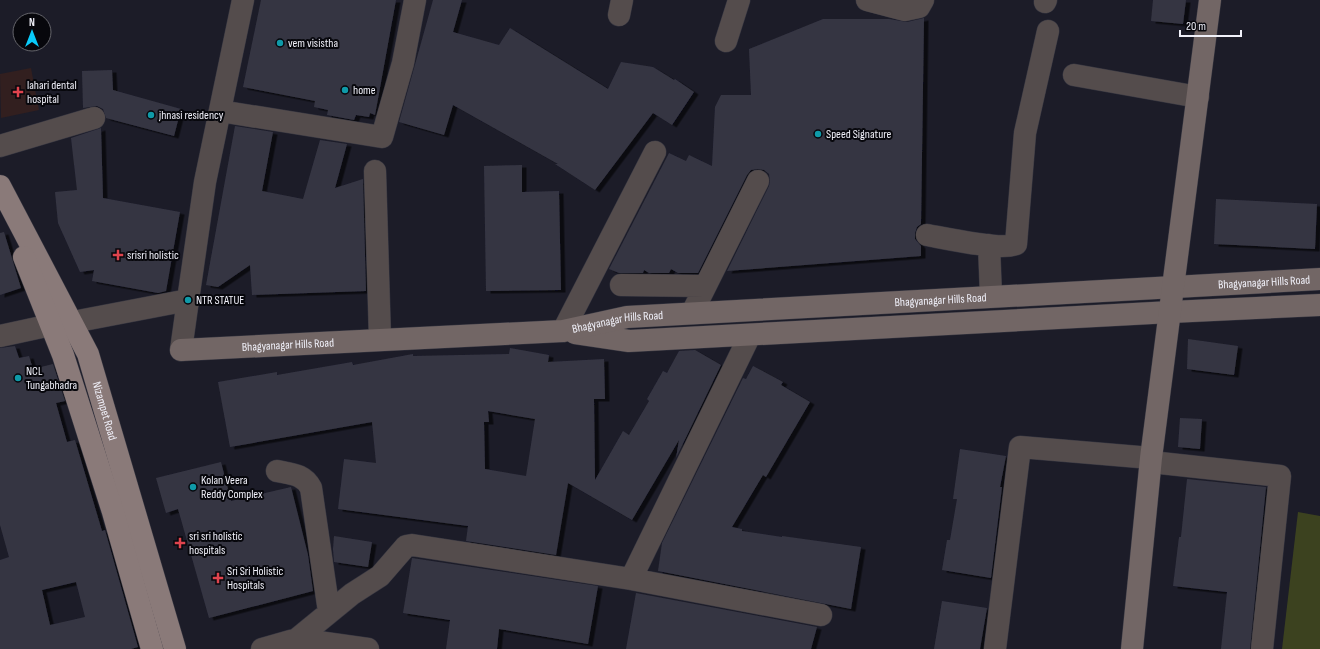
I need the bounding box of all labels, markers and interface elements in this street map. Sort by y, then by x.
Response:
north arrow [12,12,52,52]
scale bar [1180,12,1241,38]
text: N [29,16,35,29]
text: 20 m [1186,19,1206,34]
place label: vem visistha [288,36,339,51]
marker: vem visistha [275,38,285,48]
place label: lahari dental hospital [27,78,77,107]
place label: home [353,83,376,98]
marker: home [340,85,350,95]
marker: lahari dental hospital [12,86,24,98]
place label: jhnasi residency [158,108,224,123]
marker: jhnasi residency [146,110,156,120]
place label: Speed Signature [826,127,892,142]
marker: Speed Signature [813,129,823,139]
place label: srisri holistic [127,248,179,263]
marker: srisri holistic [112,249,124,261]
street label: Bhagyanagar Hills Road [1218,273,1311,293]
street label: Bhagyanagar Hills Road [894,290,987,310]
place label: NTR STATUE [196,293,244,308]
marker: NTR STATUE [183,295,193,305]
street label: Bhagyanagar Hills Road [571,308,664,337]
street label: Bhagyanagar Hills Road [241,335,334,355]
place label: NCL Tungabhadra [26,364,77,393]
marker: NCL Tungabhadra [13,373,23,383]
street label: Nizampet Road [89,380,120,442]
place label: Kolan Veera Reddy Complex [201,473,263,502]
marker: Kolan Veera Reddy Complex [188,482,198,492]
place label: sri sri holistic hospitals [189,529,243,558]
marker: sri sri holistic hospitals [174,537,186,549]
place label: Sri Sri Holistic Hospitals [227,564,283,593]
marker: Sri Sri Holistic Hospitals [212,572,224,584]

